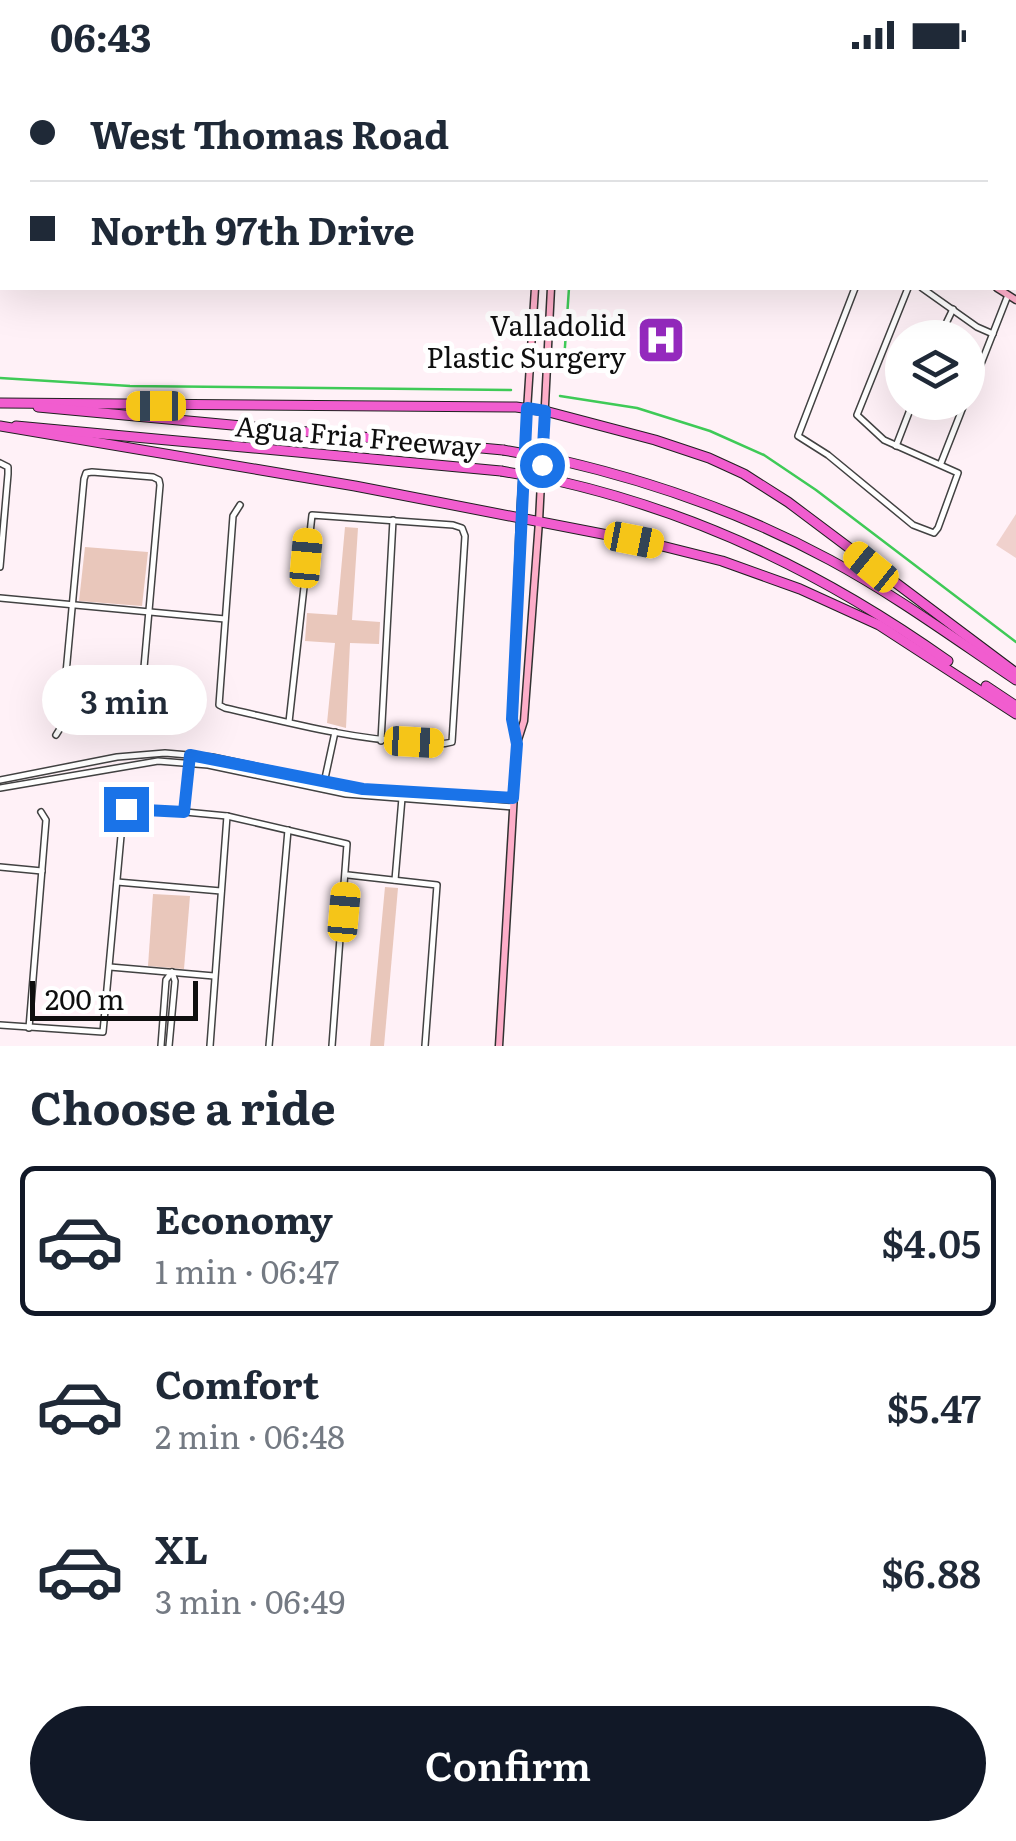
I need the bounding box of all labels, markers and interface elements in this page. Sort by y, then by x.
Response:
text: 06:43 [50,7,152,64]
text: West Thomas Road [90,104,449,161]
text: North 97th Drive [90,200,415,257]
place label: Valladolid Plastic Surgery [426,303,627,377]
hospital icon: Valladolid Plastic Surgery [635,314,687,366]
map controls [885,320,985,420]
button: layers [885,320,985,420]
car [126,391,186,421]
street label: Agua Fria Freeway [233,403,483,467]
route start [520,443,565,488]
car [602,520,666,560]
car [288,527,324,589]
car [838,536,904,598]
callout: 3 min [44,664,208,734]
text: 3 min [80,676,169,724]
car [383,725,445,759]
route end [104,787,149,832]
car [326,881,362,943]
scale bar [30,976,198,1020]
text: 200 m [45,977,124,1019]
text: Choose a ride [30,1072,336,1139]
text: Economy [155,1189,333,1246]
icon: car [35,1196,125,1286]
text: $4.05 [881,1213,981,1270]
text: 1 min · 06:47 [155,1246,339,1294]
text: Comfort [155,1354,319,1411]
icon: car [35,1361,125,1451]
text: $5.47 [887,1378,981,1435]
text: 2 min · 06:48 [155,1411,345,1459]
text: XL [155,1519,208,1576]
icon: car [35,1526,125,1616]
text: $6.88 [881,1543,981,1600]
text: 3 min · 06:49 [155,1576,345,1624]
button: Confirm [30,1706,986,1821]

